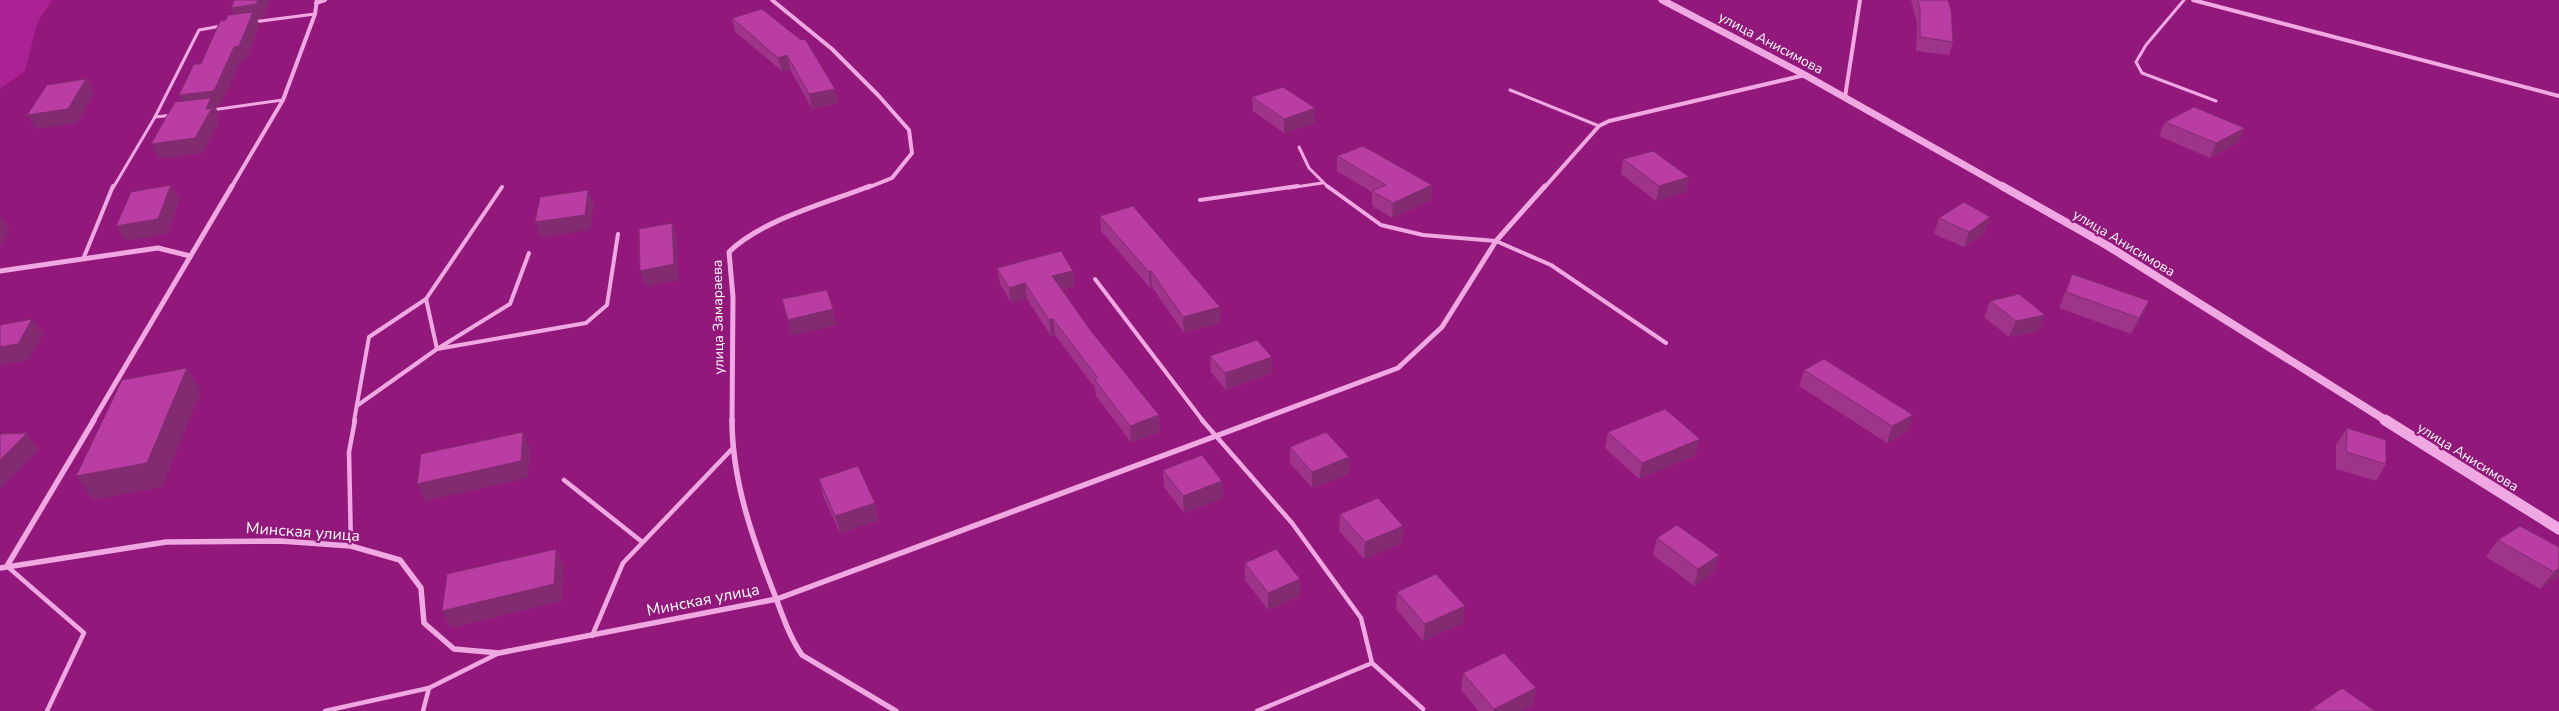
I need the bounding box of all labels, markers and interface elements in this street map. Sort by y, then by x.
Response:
street label: улица Анисимова [1715,7,1827,79]
street label: улица Анисимова [2069,205,2179,281]
street label: улица Замараева [708,260,728,374]
street label: улица Анисимова [2414,418,2522,496]
street label: Минская улица [245,517,361,547]
street label: Минская улица [645,578,761,622]

